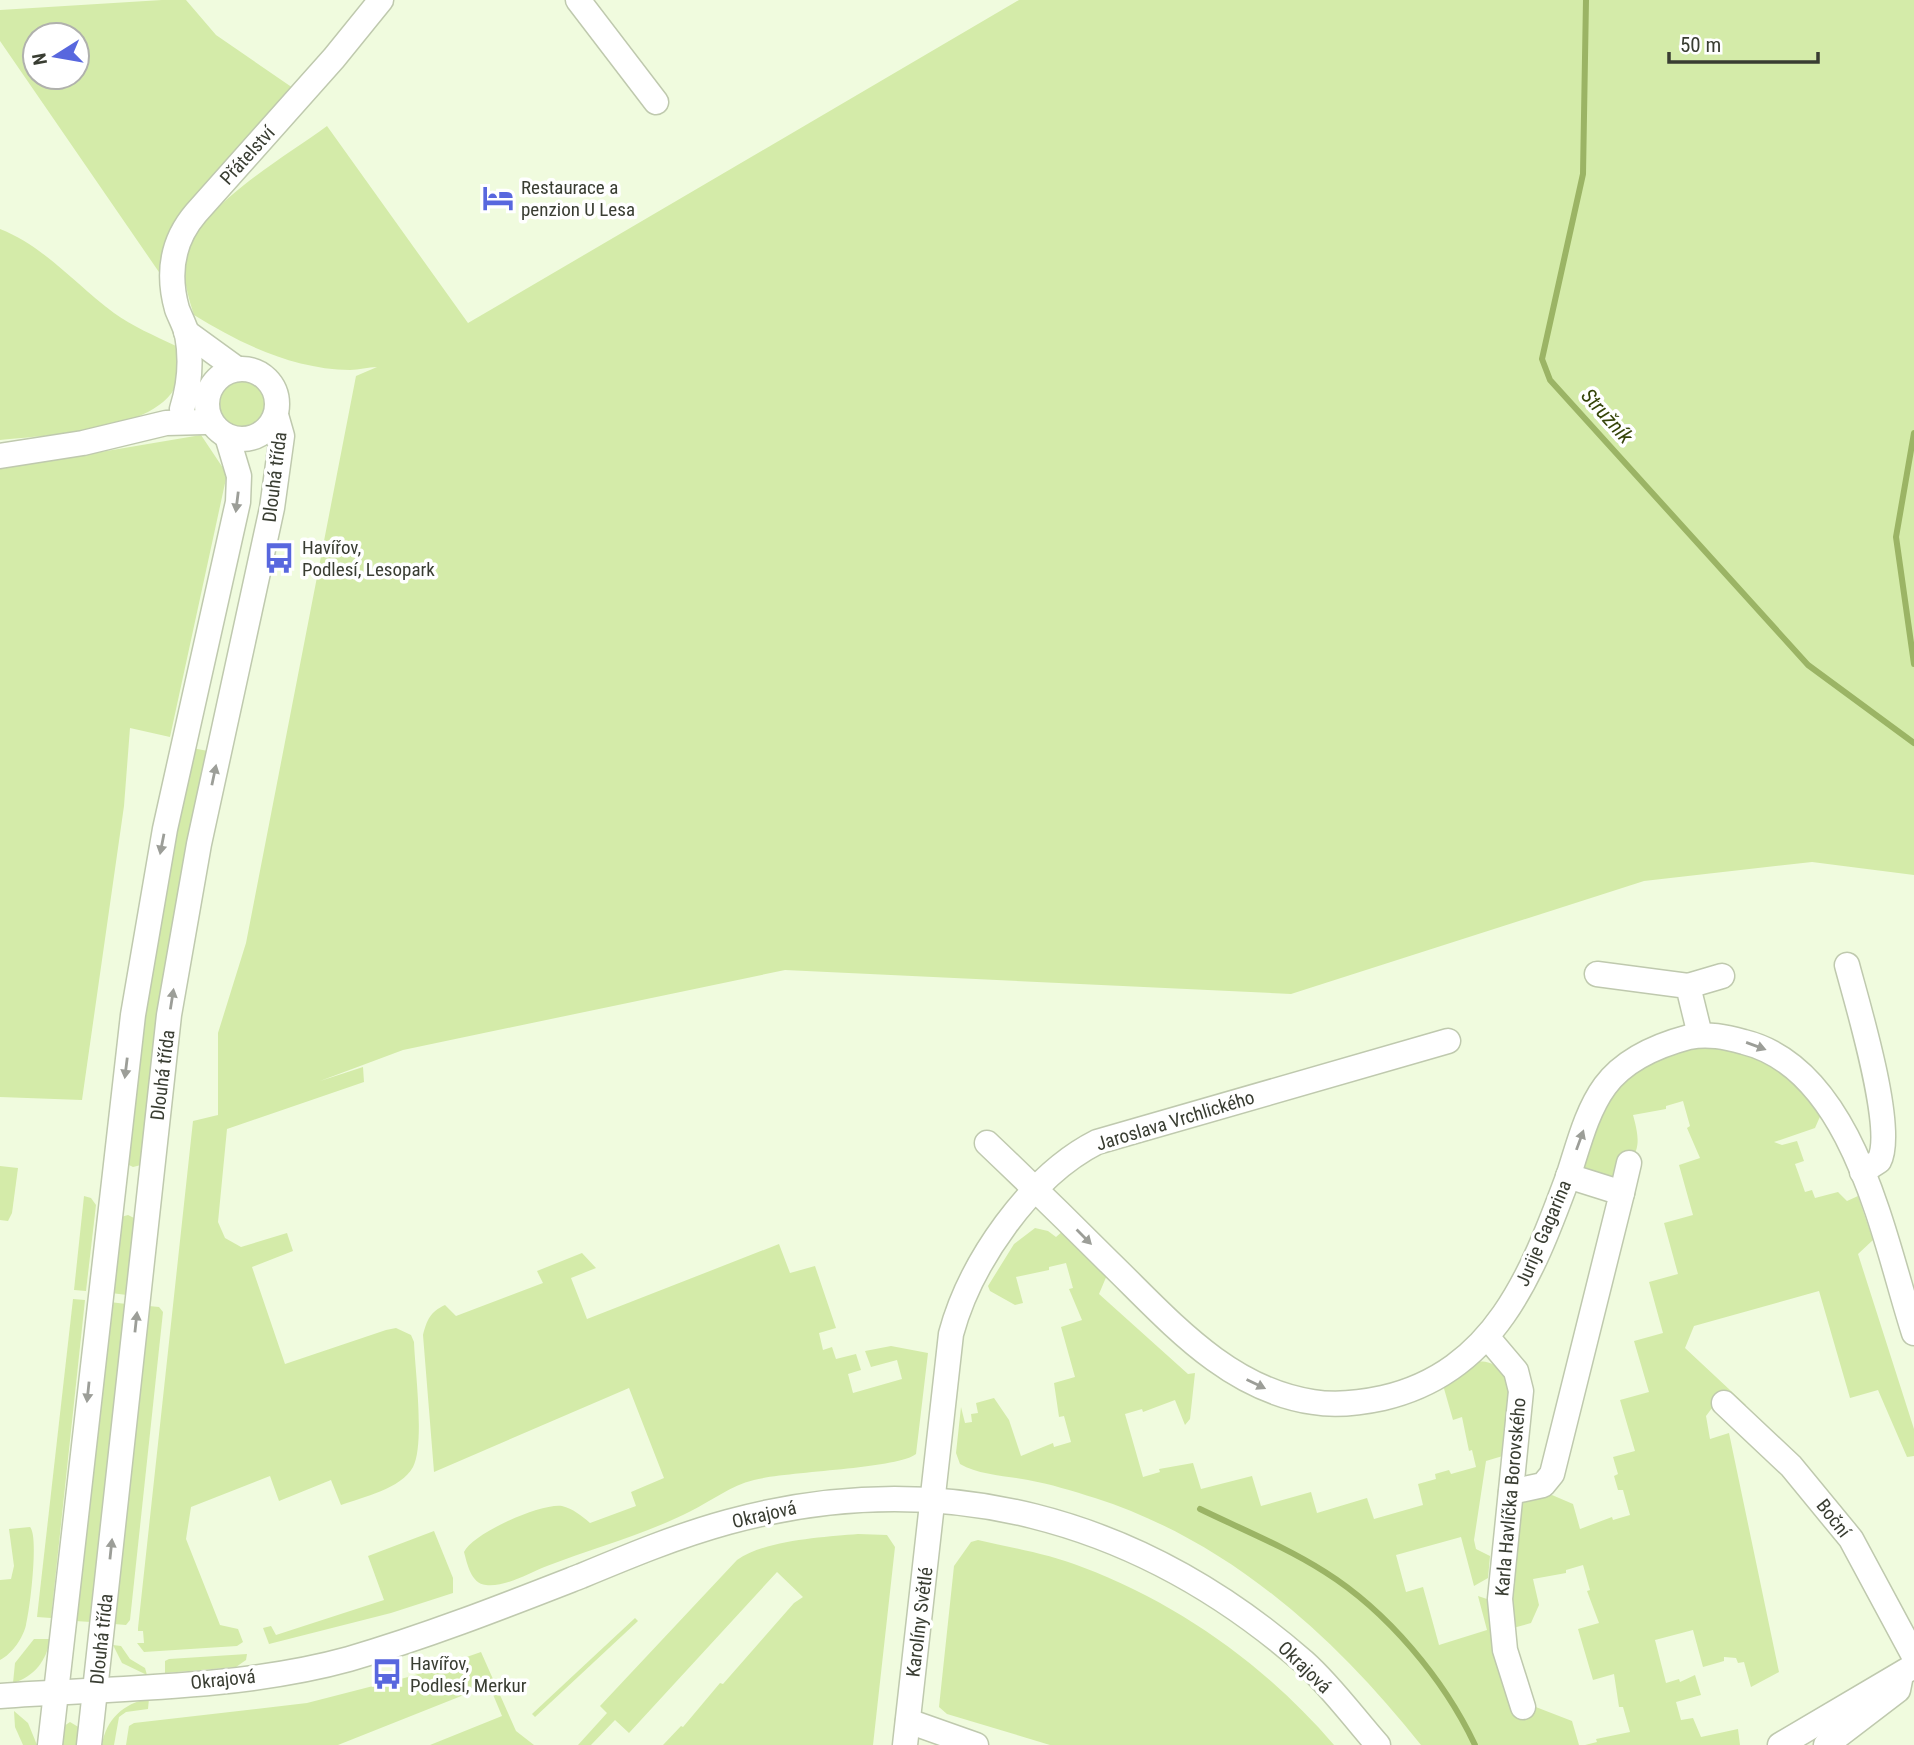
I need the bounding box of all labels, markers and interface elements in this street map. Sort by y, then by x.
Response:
north arrow [21,21,91,91]
scale bar [1669,21,1818,65]
text: 50 m [1680,33,1721,57]
text: N [27,51,52,67]
street label: Přátelství [215,120,281,189]
place label: Restaurace a penzion U Lesa [521,176,635,221]
hotel icon: Restaurace a penzion U Lesa [481,181,515,215]
water label: Stružník [1576,384,1638,449]
street label: Dlouhá třída [258,431,291,524]
one-way arrow [231,491,242,513]
place label: Havířov, Podlesí, Lesopark [302,536,435,581]
bus stop icon: Havířov, Podlesí, Lesopark [262,541,296,575]
one-way arrow [208,764,219,786]
one-way arrow [157,833,168,855]
one-way arrow [167,988,178,1010]
street label: Dlouhá třída [146,1029,179,1122]
one-way arrow [1746,1041,1767,1052]
one-way arrow [121,1057,132,1079]
street label: Jaroslava Vrchlického [1093,1085,1257,1155]
one-way arrow [1575,1130,1586,1151]
street label: Jurije Gagarina [1511,1177,1576,1290]
one-way arrow [1076,1229,1093,1246]
one-way arrow [130,1311,141,1333]
one-way arrow [1246,1378,1266,1390]
one-way arrow [83,1381,94,1403]
street label: Karla Havlíčka Borovského [1490,1397,1531,1597]
street label: Boční [1811,1495,1857,1543]
street label: Okrajová [730,1496,798,1533]
one-way arrow [105,1537,116,1559]
street label: Karolíny Světlé [901,1566,938,1678]
street label: Dlouhá třída [85,1593,118,1685]
street label: Okrajová [1273,1636,1336,1698]
place label: Havířov, Podlesí, Merkur [410,1652,527,1697]
bus stop icon: Havířov, Podlesí, Merkur [370,1657,404,1691]
street label: Okrajová [189,1665,257,1694]

